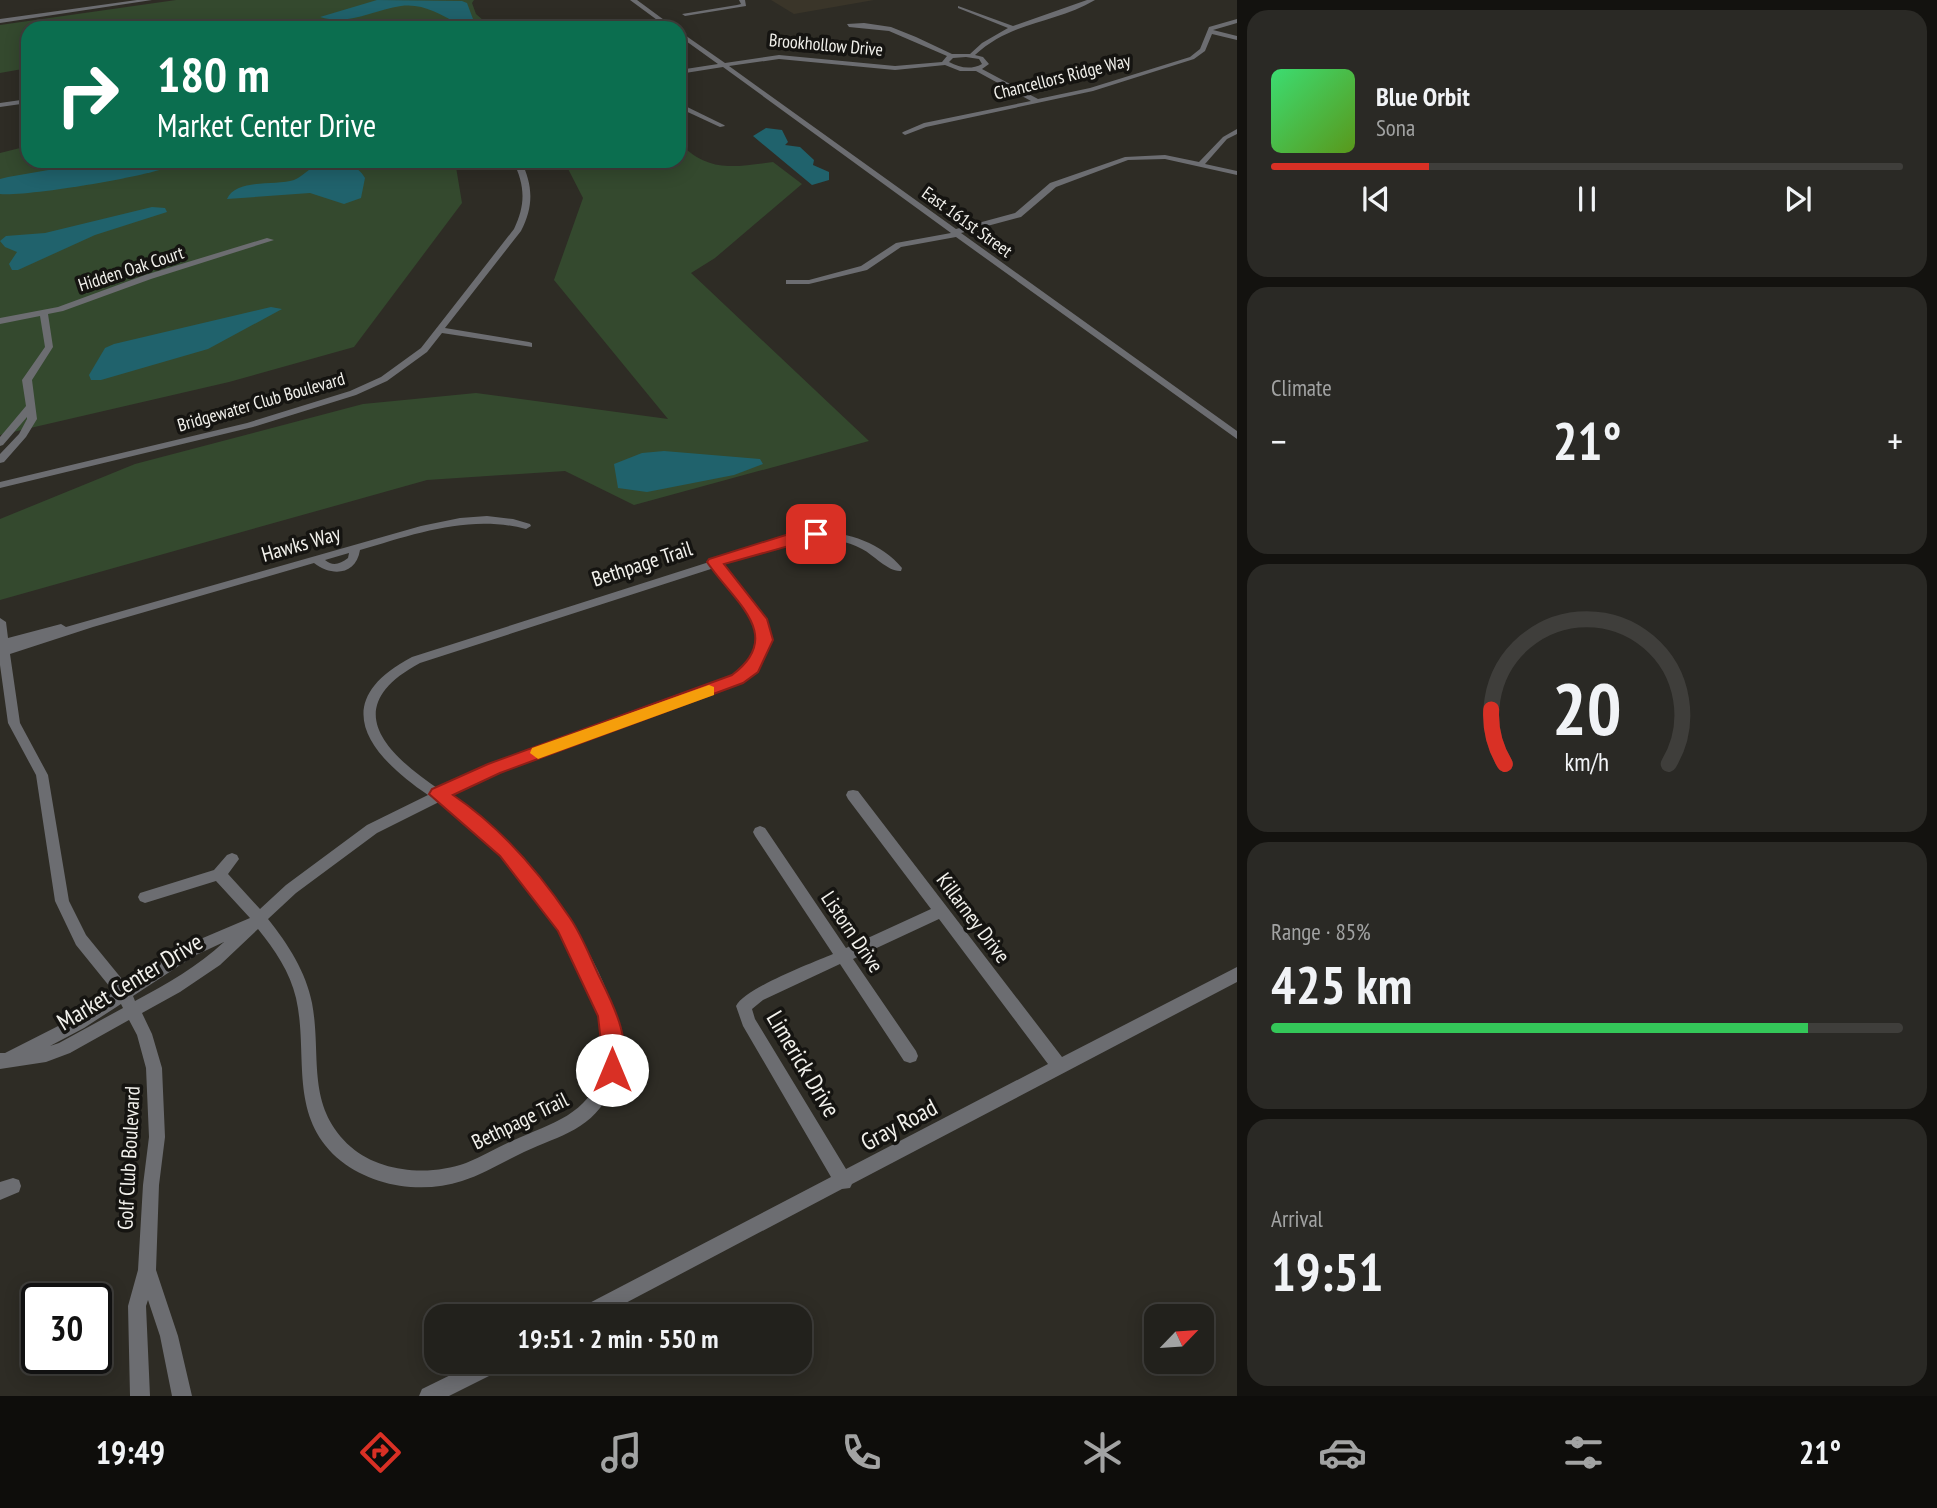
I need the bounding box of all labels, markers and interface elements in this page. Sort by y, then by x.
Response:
street label: Brookhollow Drive [768,28,884,61]
text: 180 m [157,42,270,106]
street label: Chancellors Ridge Way [991,48,1133,105]
icon: right [42,49,133,140]
text: Blue Orbit [1376,80,1470,113]
text: Market Center Drive [157,104,376,146]
text: Sona [1376,113,1415,142]
icon: previous [1357,180,1395,218]
icon: pause [1568,180,1606,218]
icon: next [1779,180,1817,218]
street label: East 161st Street [918,181,1017,262]
street label: Hidden Oak Court [75,241,186,296]
street label: Bridgewater Club Boulevard [174,367,347,436]
text: Climate [1271,373,1332,402]
text: 21° [1553,407,1621,474]
text: − [1271,416,1287,465]
text: + [1887,416,1903,465]
pin [786,504,846,564]
icon: arrive [797,515,835,553]
street label: Hawks Way [258,519,344,568]
street label: Bethpage Trail [588,535,696,592]
text: 20 [1552,660,1622,754]
text: km/h [1565,746,1609,778]
street label: Killarney Drive [931,867,1016,968]
street label: Listorn Drive [815,886,890,978]
text: Range · 85% [1271,917,1371,946]
street label: Market Center Drive [51,926,208,1037]
text: 425 km [1271,951,1412,1018]
street label: Limerick Drive [760,1005,847,1122]
position arrow [575,1033,649,1107]
street label: Golf Club Boulevard [111,1085,146,1231]
street label: Bethpage Trail [467,1086,573,1155]
street label: Gray Road [855,1092,942,1158]
text: Arrival [1271,1204,1323,1233]
text: 19:51 [1271,1238,1383,1305]
speed limit sign: 30 [21,1283,112,1374]
north arrow [1144,1304,1214,1374]
map controls [1144,1304,1214,1374]
text: 19:51 · 2 min · 550 m [518,1322,718,1355]
icon: directions [356,1428,405,1477]
icon: music [597,1428,646,1477]
icon: phone [837,1428,886,1477]
icon: climate [1078,1428,1127,1477]
icon: car [1318,1428,1367,1477]
icon: filters [1559,1428,1608,1477]
text: 19:49 [96,1431,165,1473]
text: 21° [1799,1431,1841,1473]

